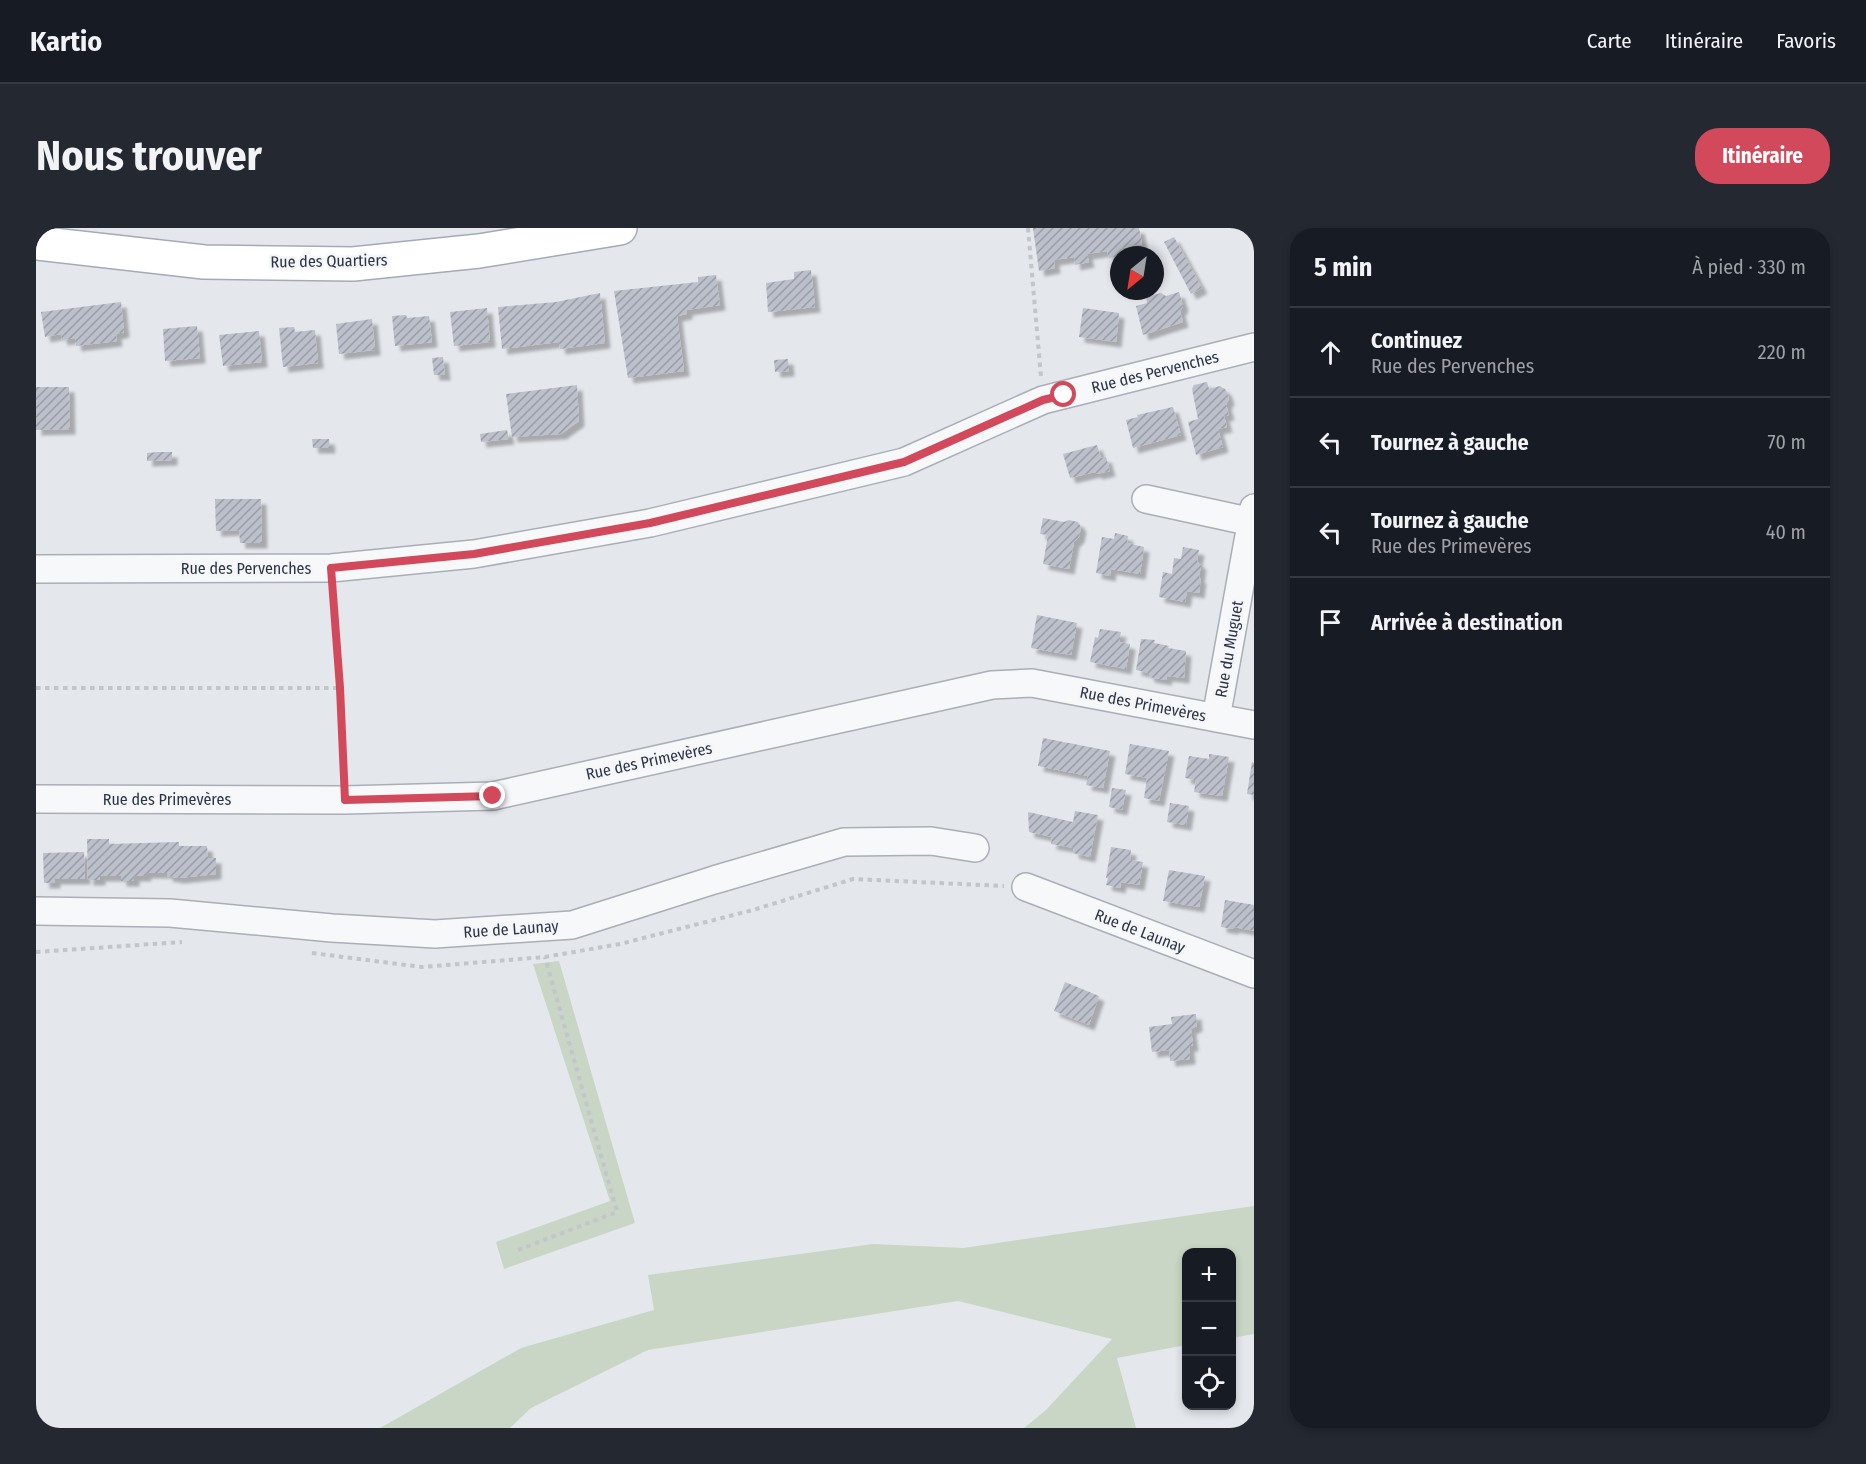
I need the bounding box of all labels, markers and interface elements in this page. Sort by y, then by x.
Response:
text: Kartio [30,25,102,58]
text: Carte [1587,28,1632,54]
text: Itinéraire [1665,28,1743,54]
text: Favoris [1776,28,1836,54]
button: Itinéraire [1695,128,1830,184]
text: Nous trouver [36,131,262,181]
north arrow [1110,246,1164,300]
street label: Rue des Quartiers [270,250,388,272]
text: 5 min [1314,252,1372,283]
text: À pied · 330 m [1692,255,1806,279]
text: Continuez [1371,327,1462,354]
icon: ahead [1314,336,1347,369]
text: 220 m [1758,340,1806,364]
street label: Rue des Pervenches [1089,347,1221,397]
text: Rue des Pervenches [1371,354,1534,378]
route start [1050,381,1076,407]
icon: left [1314,426,1347,459]
text: Tournez à gauche [1371,429,1529,456]
text: 70 m [1768,430,1806,454]
text: Tournez à gauche [1371,507,1529,534]
icon: left [1314,516,1347,549]
text: 40 m [1766,520,1806,544]
text: Rue des Primevères [1371,534,1532,558]
street label: Rue des Pervenches [181,559,311,578]
street label: Rue du Muguet [1211,598,1247,699]
icon: arrive [1314,606,1347,639]
text: Arrivée à destination [1371,609,1563,636]
street label: Rue des Primevères [1078,682,1208,726]
street label: Rue des Primevères [584,738,714,784]
route end [479,782,505,808]
street label: Rue des Primevères [103,790,231,809]
street label: Rue de Launay [1092,905,1189,957]
street label: Rue de Launay [463,916,560,942]
map controls [1182,1248,1236,1410]
button: + [1182,1248,1236,1302]
button: − [1182,1302,1236,1356]
button: locate [1182,1356,1236,1410]

